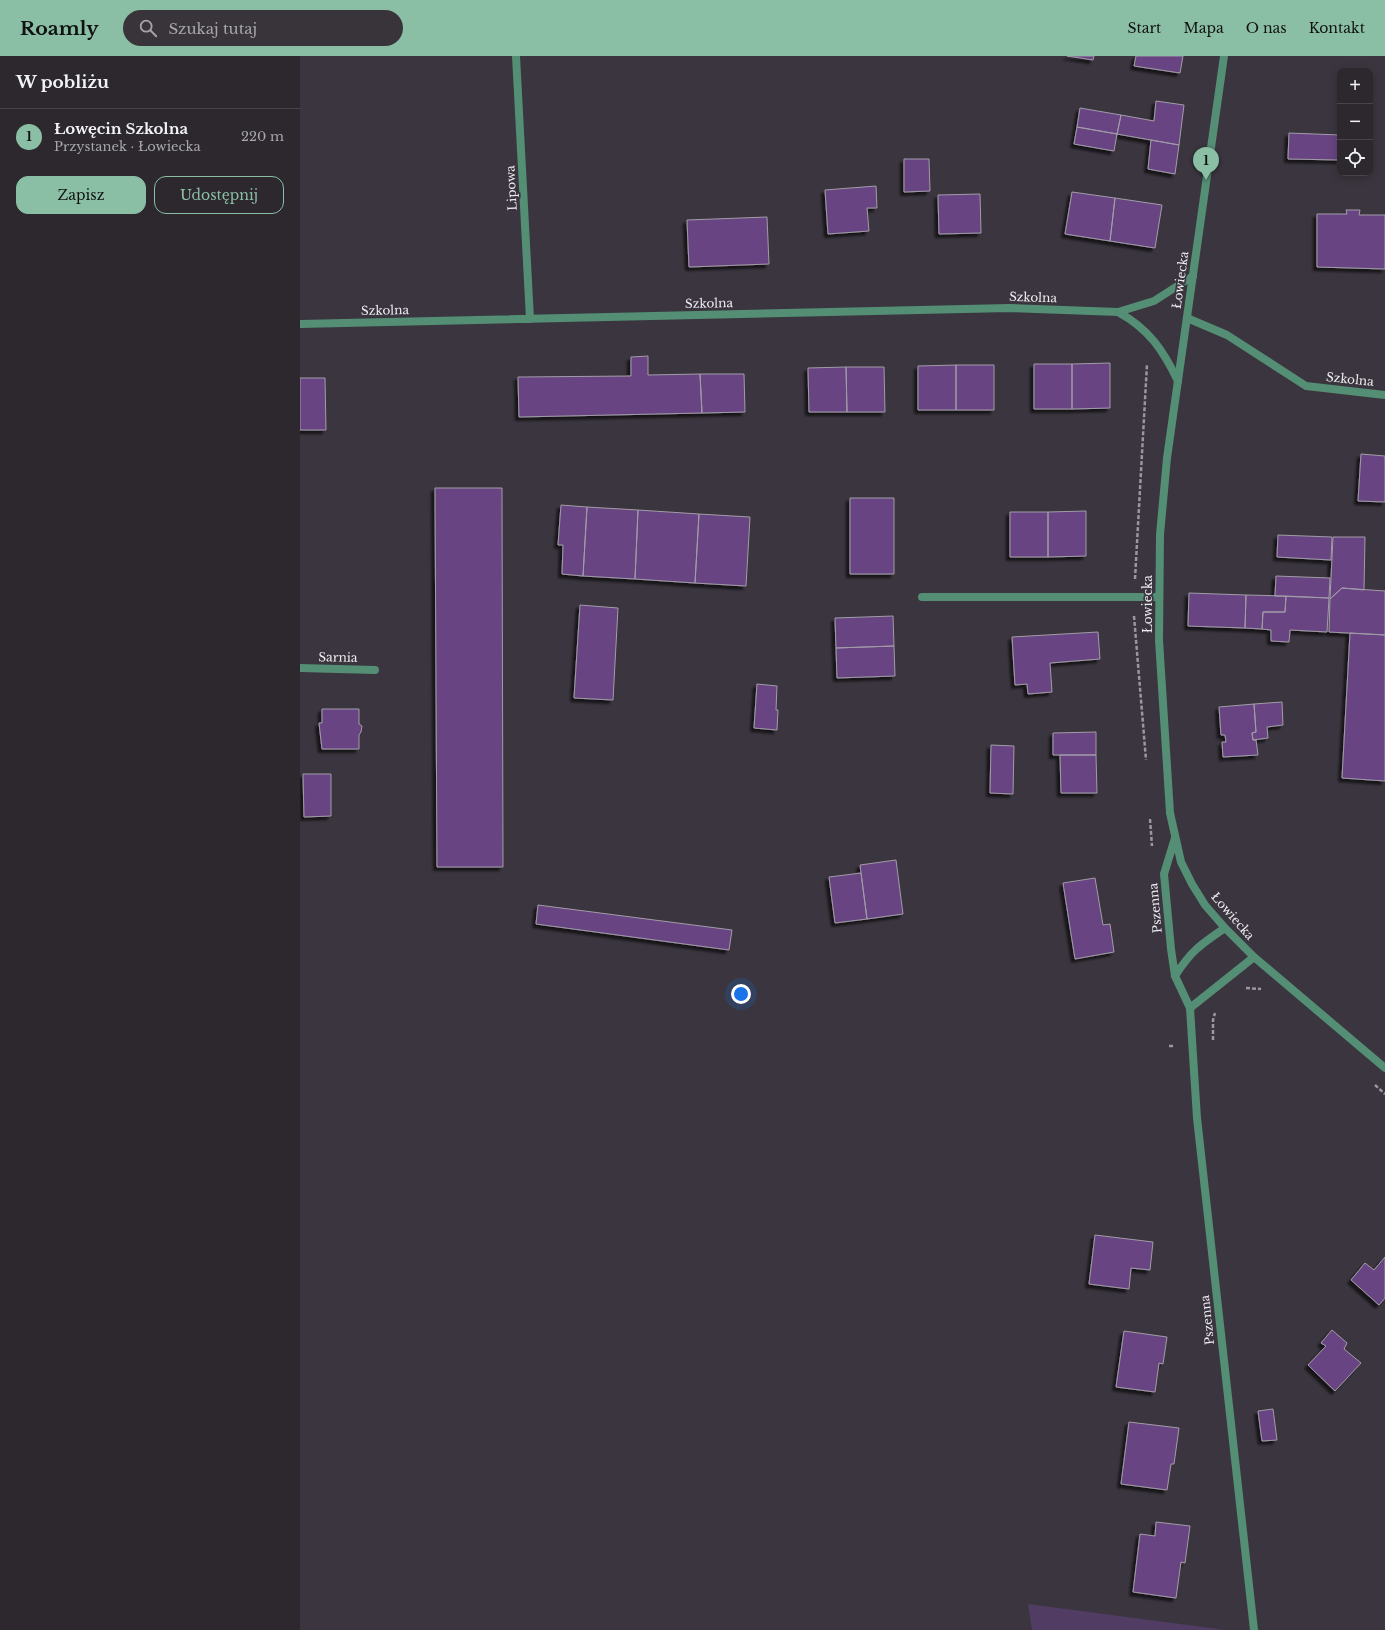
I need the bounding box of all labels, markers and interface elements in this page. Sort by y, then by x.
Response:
search box [123,10,403,46]
text: Roamly [20,17,99,40]
icon: search [137,17,159,39]
text: Szukaj tutaj [169,19,257,38]
text: Start [1127,19,1161,37]
text: Mapa [1183,19,1224,37]
text: O nas [1246,19,1287,37]
text: Kontakt [1309,19,1365,37]
map controls [1337,68,1373,176]
button: + [1337,68,1373,104]
text: W pobliżu [16,72,109,93]
button: − [1337,104,1373,140]
text: Łowęcin Szkolna [54,119,188,138]
text: 1 [26,128,32,145]
text: 220 m [241,128,284,145]
text: Przystanek · Łowiecka [54,138,201,155]
button: locate [1337,140,1373,176]
pin: 1 [1193,147,1219,180]
street label: Lipowa [502,165,520,211]
button: Zapisz [16,176,146,214]
button: Udostępnij [154,176,284,214]
street label: Łowiecka [1169,250,1192,310]
street label: Szkolna [1009,289,1058,305]
street label: Szkolna [685,295,733,311]
street label: Szkolna [361,302,409,318]
street label: Szkolna [1325,369,1375,389]
street label: Łowiecka [1140,575,1155,633]
street label: Sarnia [318,649,358,665]
street label: Pszenna [1145,882,1165,934]
street label: Łowiecka [1208,889,1258,943]
your location [731,984,751,1004]
street label: Pszenna [1197,1294,1217,1346]

